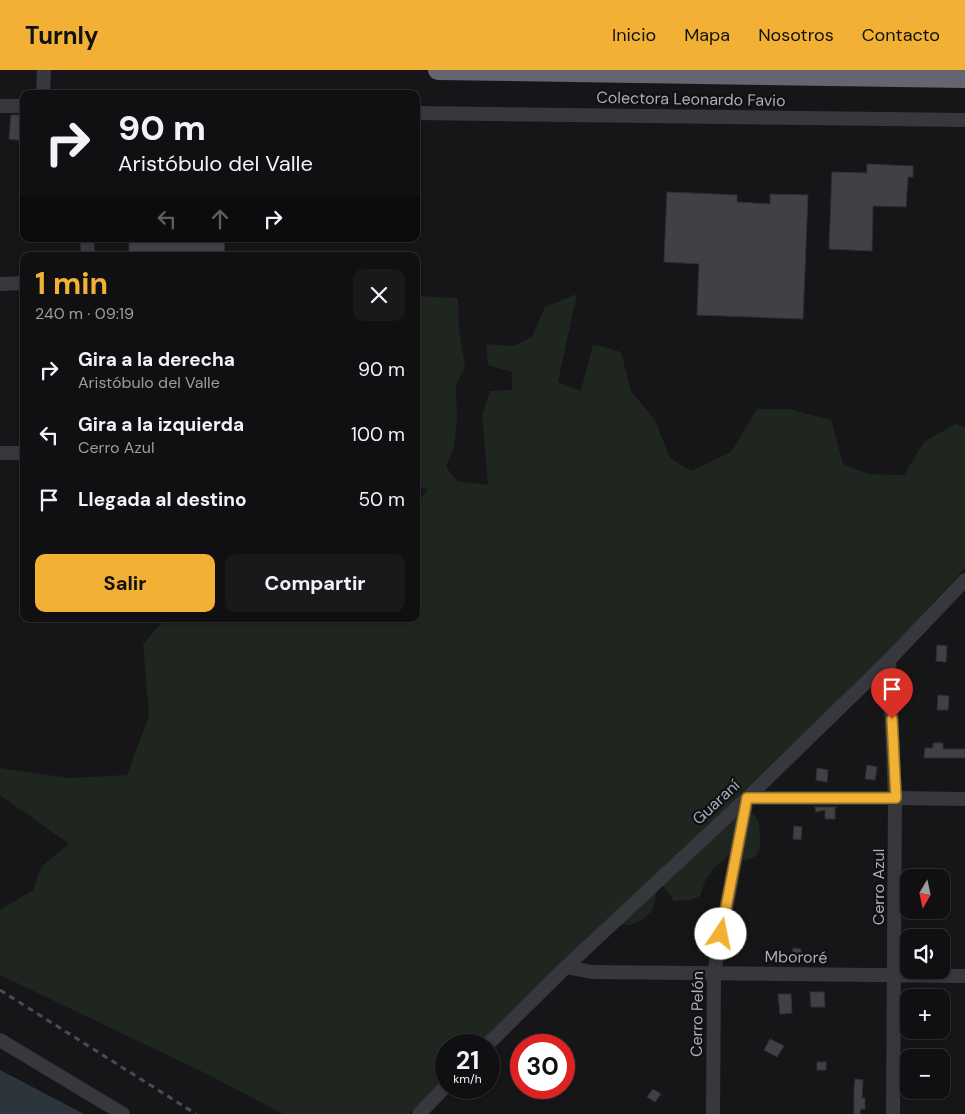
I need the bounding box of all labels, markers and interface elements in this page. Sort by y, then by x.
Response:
text: Turnly [25,20,98,51]
text: Inicio [612,23,656,47]
text: Mapa [684,23,730,47]
text: Nosotros [758,23,834,47]
text: Contacto [862,23,940,47]
street label: Colectora Leonardo Favio [596,87,786,111]
text: 90 m [118,105,206,151]
icon: right [35,110,100,175]
text: Aristóbulo del Valle [118,149,313,178]
icon: left [153,205,181,233]
icon: ahead [206,205,234,233]
icon: right [259,205,287,233]
text: 1 min [35,264,108,303]
button: close [353,269,405,321]
text: 240 m · 09:19 [35,303,134,324]
text: Gira a la derecha [78,347,235,372]
icon: right [35,356,63,384]
text: 90 m [358,357,405,382]
text: Aristóbulo del Valle [78,372,220,393]
text: Gira a la izquierda [78,412,244,437]
icon: left [35,421,63,449]
text: 100 m [351,422,405,447]
text: Cerro Azul [78,437,155,458]
icon: arrive [35,486,63,514]
text: Llegada al destino [78,487,247,512]
text: 50 m [358,487,405,512]
button: Salir [35,554,215,612]
button: Compartir [225,554,405,612]
pin [871,668,913,719]
icon: arrive [878,675,906,703]
street label: Guaraní [688,774,744,829]
street label: Cerro Azul [868,849,889,925]
north arrow [900,869,950,919]
map controls [900,869,950,1099]
position arrow [694,907,746,959]
button: sound [900,929,950,979]
street label: Mbororé [764,946,828,968]
street label: Cerro Pelón [686,971,708,1057]
button: + [900,989,950,1039]
speed limit sign: 30 [510,1034,575,1099]
text: 21 [456,1044,479,1077]
button: − [900,1049,950,1099]
text: km/h [453,1071,482,1087]

